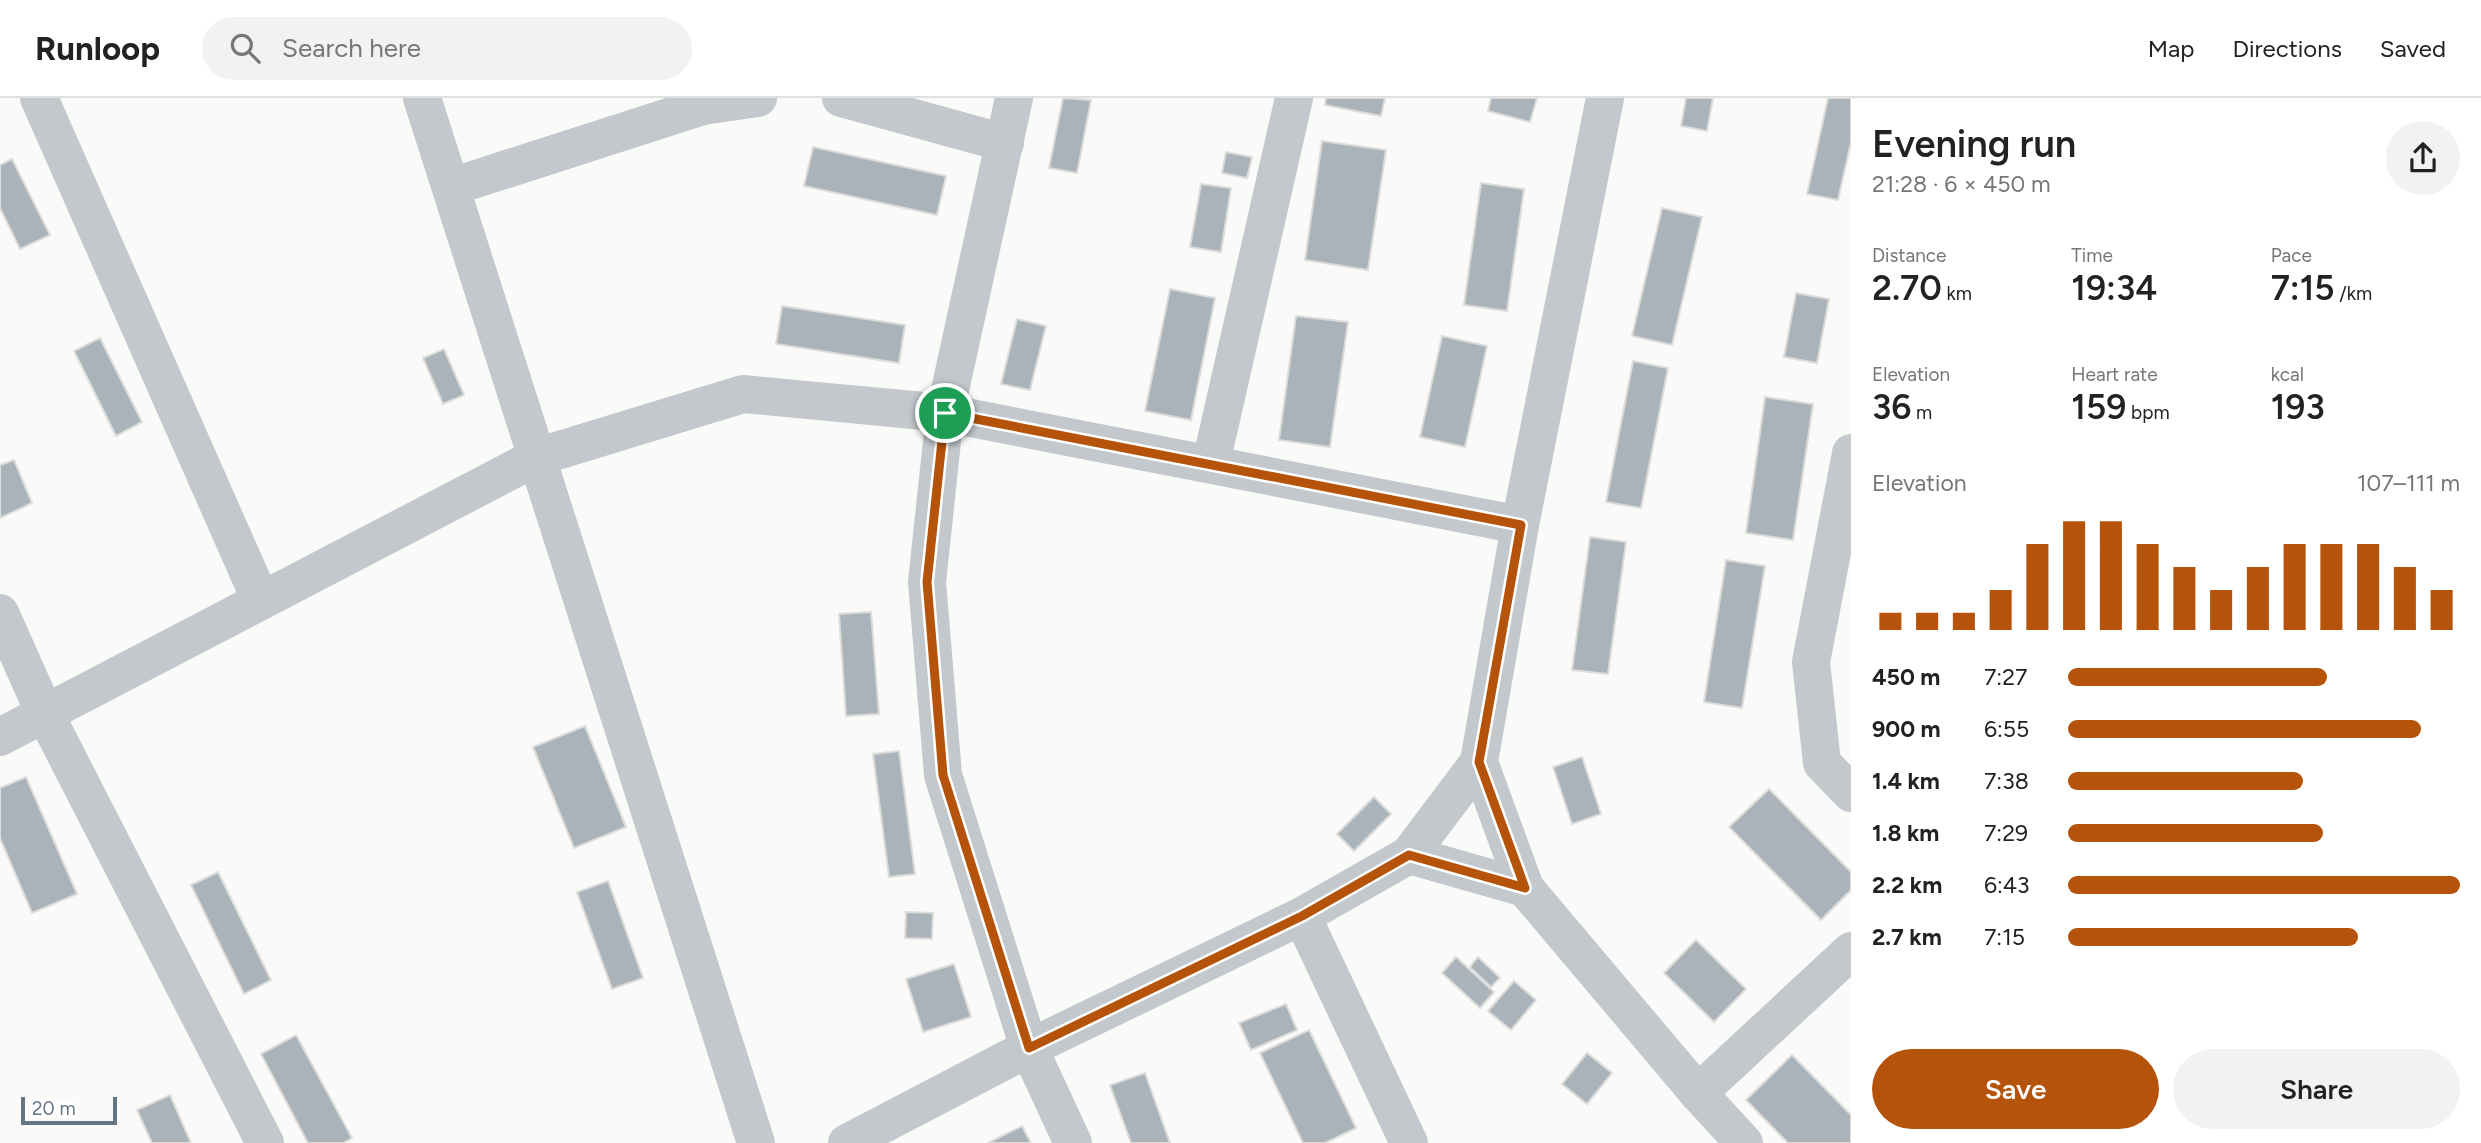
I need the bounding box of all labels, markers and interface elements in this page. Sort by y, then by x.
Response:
search box [202,17,692,80]
text: Runloop [35,29,160,68]
icon: search [226,29,264,67]
text: Search here [282,32,421,64]
text: Map [2148,34,2194,63]
text: Directions [2232,34,2342,63]
text: Saved [2380,34,2446,63]
text: Evening run [1872,121,2076,167]
button: share [2386,121,2460,195]
text: 21:28 · 6 × 450 m [1872,170,2051,198]
text: Distance [1872,244,1946,267]
text: Time [2071,244,2113,267]
text: Pace [2271,244,2312,267]
text: 2.70 [1872,267,1942,309]
text: 19:34 [2071,267,2157,309]
text: 7:15 [2271,267,2335,309]
text: km [1942,282,1972,305]
text: /km [2335,282,2372,305]
text: Elevation [1872,363,1950,386]
text: Heart rate [2071,363,2158,386]
text: kcal [2271,363,2304,386]
pin [915,383,975,443]
text: 36 [1872,386,1911,428]
text: 159 [2071,386,2126,428]
text: 193 [2271,386,2325,428]
icon: arrive [926,394,964,432]
text: m [1911,401,1932,424]
text: bpm [2126,401,2170,424]
text: Elevation [1872,469,1967,497]
text: 107–111 m [2357,469,2460,497]
text: 450 m [1872,663,1940,691]
text: 7:27 [1984,663,2027,691]
text: 900 m [1872,715,1941,743]
text: 6:55 [1984,715,2029,743]
text: 1.4 km [1872,767,1940,795]
text: 7:38 [1984,767,2029,795]
text: 1.8 km [1872,819,1939,847]
text: 7:29 [1984,819,2028,847]
text: 2.2 km [1872,871,1942,899]
text: 6:43 [1984,871,2030,899]
text: 2.7 km [1872,923,1942,951]
text: 7:15 [1984,923,2025,951]
button: Save [1872,1049,2159,1129]
button: Share [2173,1049,2460,1129]
scale bar [21,1094,117,1126]
text: 20 m [32,1097,76,1120]

